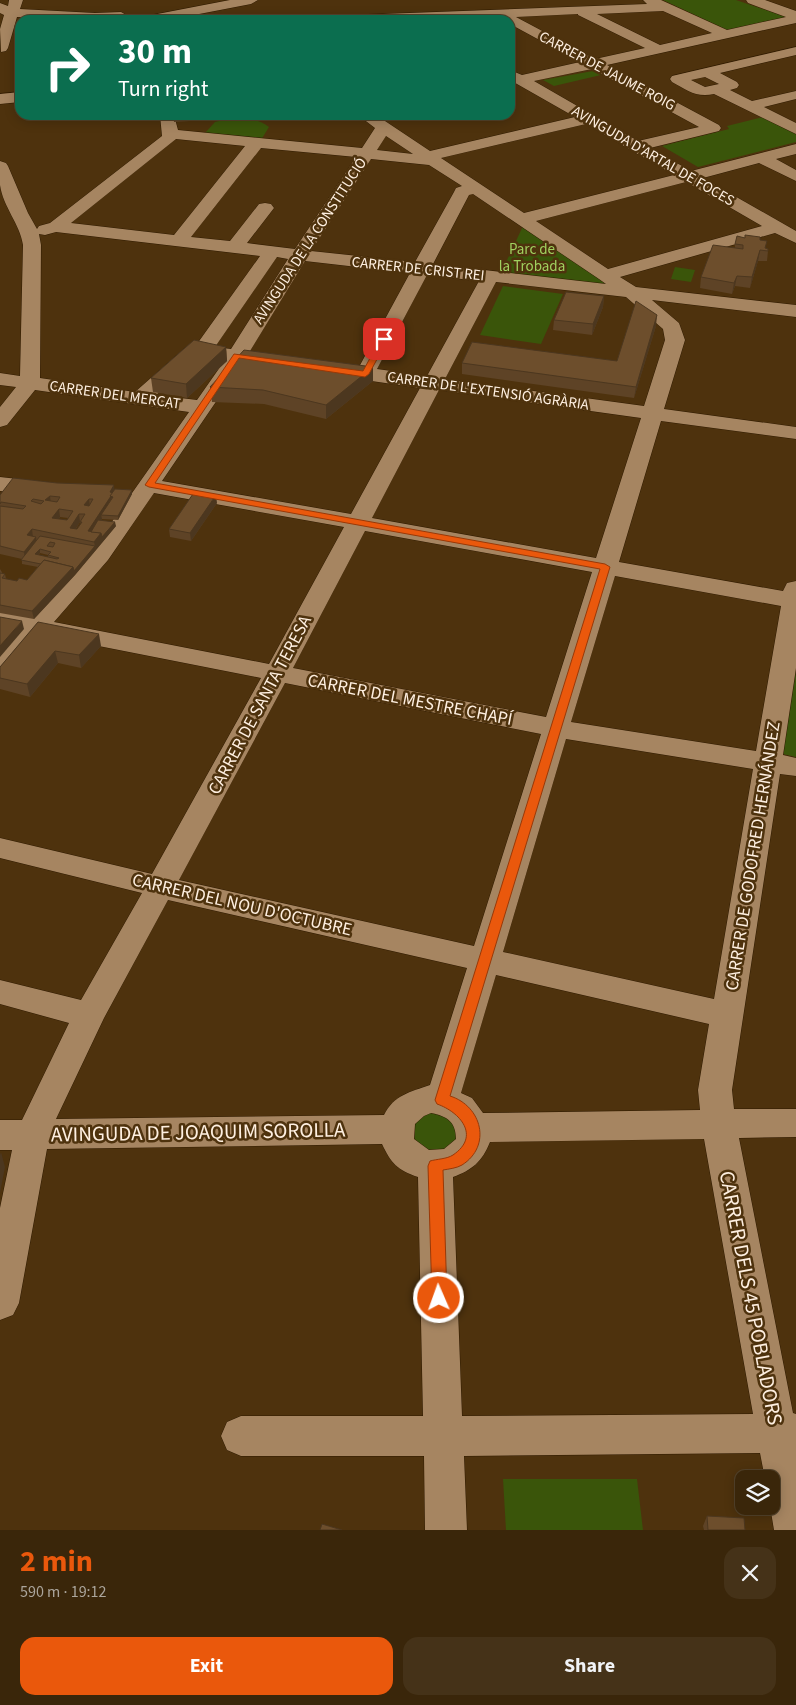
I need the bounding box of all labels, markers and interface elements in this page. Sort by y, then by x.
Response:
street label: CARRER DE JAUME ROIG [535,26,679,116]
text: 30 m [118,27,192,77]
icon: right [35,35,100,100]
text: Turn right [118,73,208,105]
street label: AVINGUDA D'ARTAL DE FOCES [568,101,738,211]
street label: AVINGUDA DE LA CONSTITUCIÓ [248,154,372,328]
park label: Parc de la Trobada [499,239,565,277]
street label: CARRER DE CRIST REI [351,252,485,286]
pin [363,318,405,360]
icon: arrive [370,325,398,353]
street label: CARRER DE L'EXTENSIÓ AGRÀRIA [386,366,591,416]
street label: CARRER DEL MERCAT [48,375,182,415]
street label: CARRER DE SANTA TERESA [202,611,318,799]
street label: CARRER DEL MESTRE CHAPÍ [305,668,516,732]
street label: CARRER DE GODOFRED HERNÁNDEZ [719,720,787,992]
street label: CARRER DEL NOU D'OCTUBRE [130,868,354,942]
street label: AVINGUDA DE JOAQUIM SOROLLA [51,1114,346,1150]
street label: CARRER DELS 45 POBLADORS [712,1168,790,1428]
position arrow [412,1271,464,1323]
map controls [735,1470,780,1515]
button: layers [735,1470,780,1515]
text: 2 min [20,1540,93,1583]
button: close [724,1547,776,1599]
text: 590 m · 19:12 [20,1581,107,1603]
button: Exit [20,1637,393,1695]
button: Share [403,1637,776,1695]

